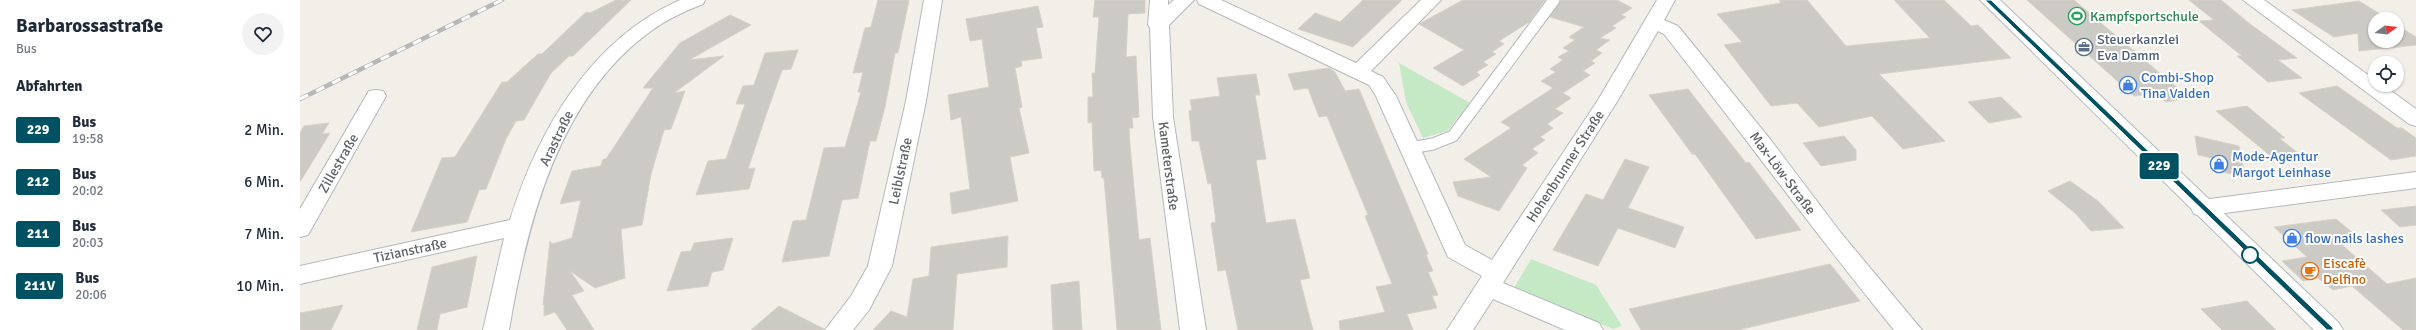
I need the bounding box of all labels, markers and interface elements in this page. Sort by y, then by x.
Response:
sports icon: Kampfsportschule [2067,6,2087,26]
place label: Kampfsportschule [2090,8,2199,25]
north arrow [2368,12,2404,48]
map controls [2368,12,2404,92]
button: heart [242,13,284,55]
text: Barbarossastraße [16,14,163,38]
place label: Steuerkanzlei Eva Damm [2097,31,2179,64]
office icon: Steuerkanzlei Eva Damm [2074,37,2094,57]
text: Bus [16,41,37,57]
button: locate [2368,56,2404,92]
place label: Combi-Shop Tina Valden [2141,69,2214,102]
shop icon: Combi-Shop Tina Valden [2118,75,2138,95]
text: Abfahrten [16,77,83,95]
street label: Hohenbrunner Straße [1523,107,1608,226]
street label: Arastraße [536,108,577,169]
text: Bus [72,113,96,131]
text: 229 [27,121,49,138]
text: 2 Min. [244,121,284,139]
street label: Kameterstraße [1155,121,1182,212]
street label: Max-Löw-Straße [1746,129,1819,218]
text: 19:58 [72,131,104,147]
street label: Zillestraße [315,131,362,196]
street label: Leiblstraße [885,136,916,206]
place label: Mode-Agentur Margot Leinhase [2232,148,2331,181]
line badge: 229 [2136,153,2182,179]
shop icon: Mode-Agentur Margot Leinhase [2209,154,2229,174]
text: 229 [2148,157,2170,174]
text: Bus [72,165,96,183]
text: 212 [27,173,49,190]
text: 6 Min. [244,173,284,191]
text: 20:02 [72,183,104,199]
text: Bus [72,217,96,235]
text: 211 [27,225,49,242]
text: 7 Min. [244,225,284,243]
shop icon: flow nails lashes [2282,228,2302,248]
place label: flow nails lashes [2305,230,2404,247]
street label: Tizianstraße [372,234,448,267]
text: 20:03 [72,235,104,251]
unlabelled marker [2241,246,2259,264]
place label: Eiscafè Delfino [2323,255,2366,288]
cafe icon: Eiscafè Delfino [2300,261,2320,281]
text: Bus [75,269,99,287]
text: 211V [24,277,55,294]
text: 10 Min. [236,277,284,295]
text: 20:06 [75,287,107,303]

